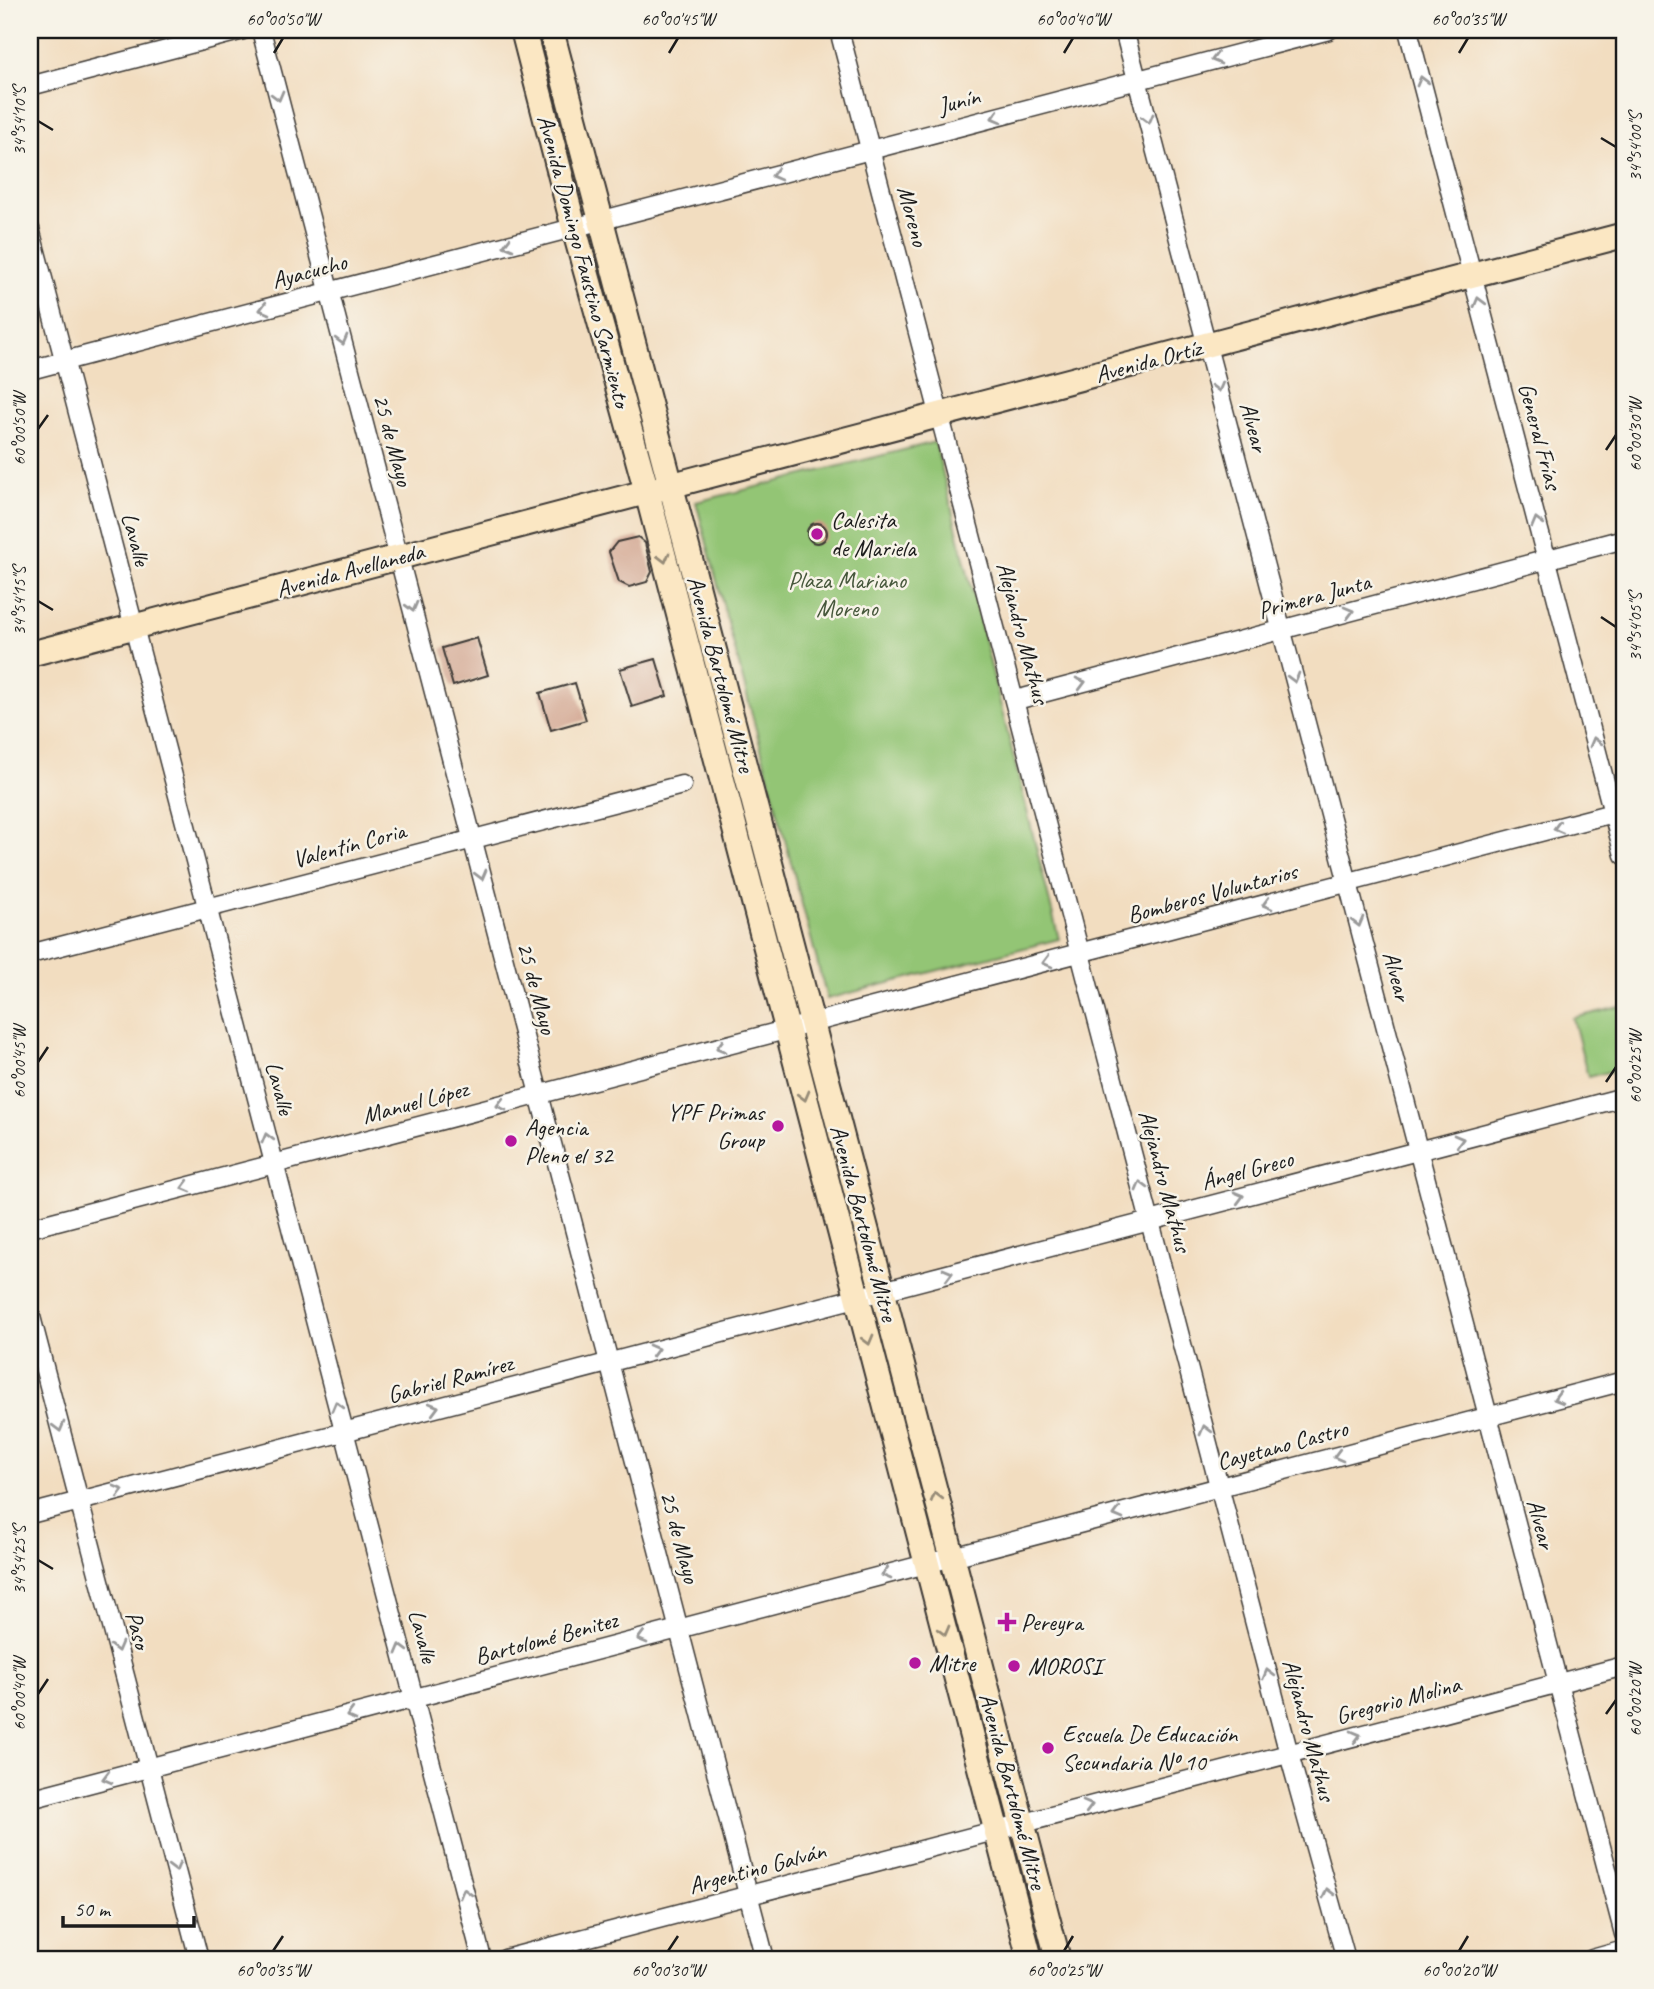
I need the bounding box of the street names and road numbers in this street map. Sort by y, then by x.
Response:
street label: Junín [934,81,984,121]
street label: Avenida Domingo Faustino Sarmiento [530,111,638,413]
street label: Moreno [891,182,936,251]
street label: Ayacucho [268,246,351,295]
street label: Avenida Ortíz [1092,332,1207,390]
street label: General Frías [1511,380,1569,495]
street label: 25 de Mayo [366,391,420,491]
street label: Alvear [1233,399,1276,457]
street label: Lavalle [115,509,158,571]
street label: Avenida Avellaneda [273,535,429,604]
street label: Alejandro Mathus [990,559,1057,709]
street label: Primera Junta [1254,566,1375,625]
street label: Avenida Bartolomé Mitre [680,573,762,778]
street label: Valentín Coria [289,815,411,874]
street label: Bomberos Voluntarios [1124,855,1302,930]
street label: 25 de Mayo [510,939,564,1039]
street label: Alvear [1376,948,1419,1006]
street label: Lavalle [259,1058,302,1120]
street label: Manuel López [359,1073,474,1130]
street label: Alejandro Mathus [1132,1107,1199,1257]
street label: Avenida Bartolomé Mitre [823,1122,905,1327]
street label: Ángel Greco [1198,1143,1298,1197]
street label: Gabriel Ramírez [384,1347,518,1410]
street label: Cayetano Castro [1213,1413,1352,1477]
street label: 25 de Mayo [653,1488,707,1588]
street label: Alvear [1520,1496,1563,1554]
street label: Bartolomé Benitez [471,1604,622,1671]
street label: Lavalle [402,1606,445,1668]
street label: Paso [119,1608,158,1654]
street label: Alejandro Mathus [1276,1656,1343,1806]
street label: Gregorio Molina [1332,1669,1465,1731]
street label: Avenida Bartolomé Mitre [972,1690,1054,1895]
street label: Argentino Galván [685,1835,830,1901]

